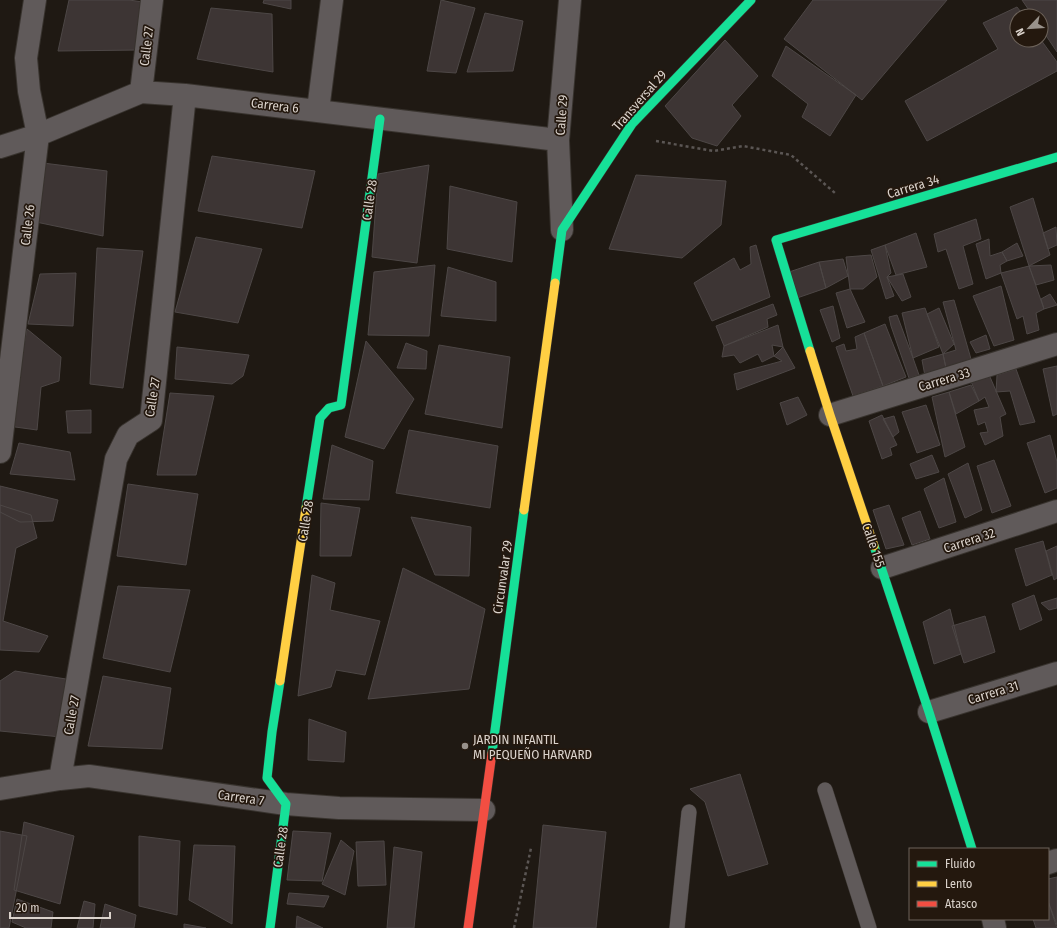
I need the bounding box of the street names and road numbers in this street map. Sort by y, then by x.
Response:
street label: Calle 27 [137,25,156,67]
street label: Transversal 29 [609,67,670,134]
street label: Calle 29 [553,94,570,136]
street label: Carrera 6 [250,95,300,116]
street label: Carrera 34 [885,171,941,201]
street label: Calle 28 [359,179,380,222]
street label: Calle 26 [18,204,37,246]
street label: Carrera 33 [916,364,972,394]
street label: Calle 27 [142,376,163,418]
street label: Calle 28 [295,500,316,543]
street label: Calle 155 [859,521,888,569]
street label: Carrera 32 [942,525,997,556]
street label: Circunvalar 29 [490,539,515,615]
street label: Carrera 31 [966,678,1020,707]
street label: Calle 27 [61,694,82,736]
street label: Carrera 7 [217,787,265,808]
street label: Calle 28 [270,826,291,869]

